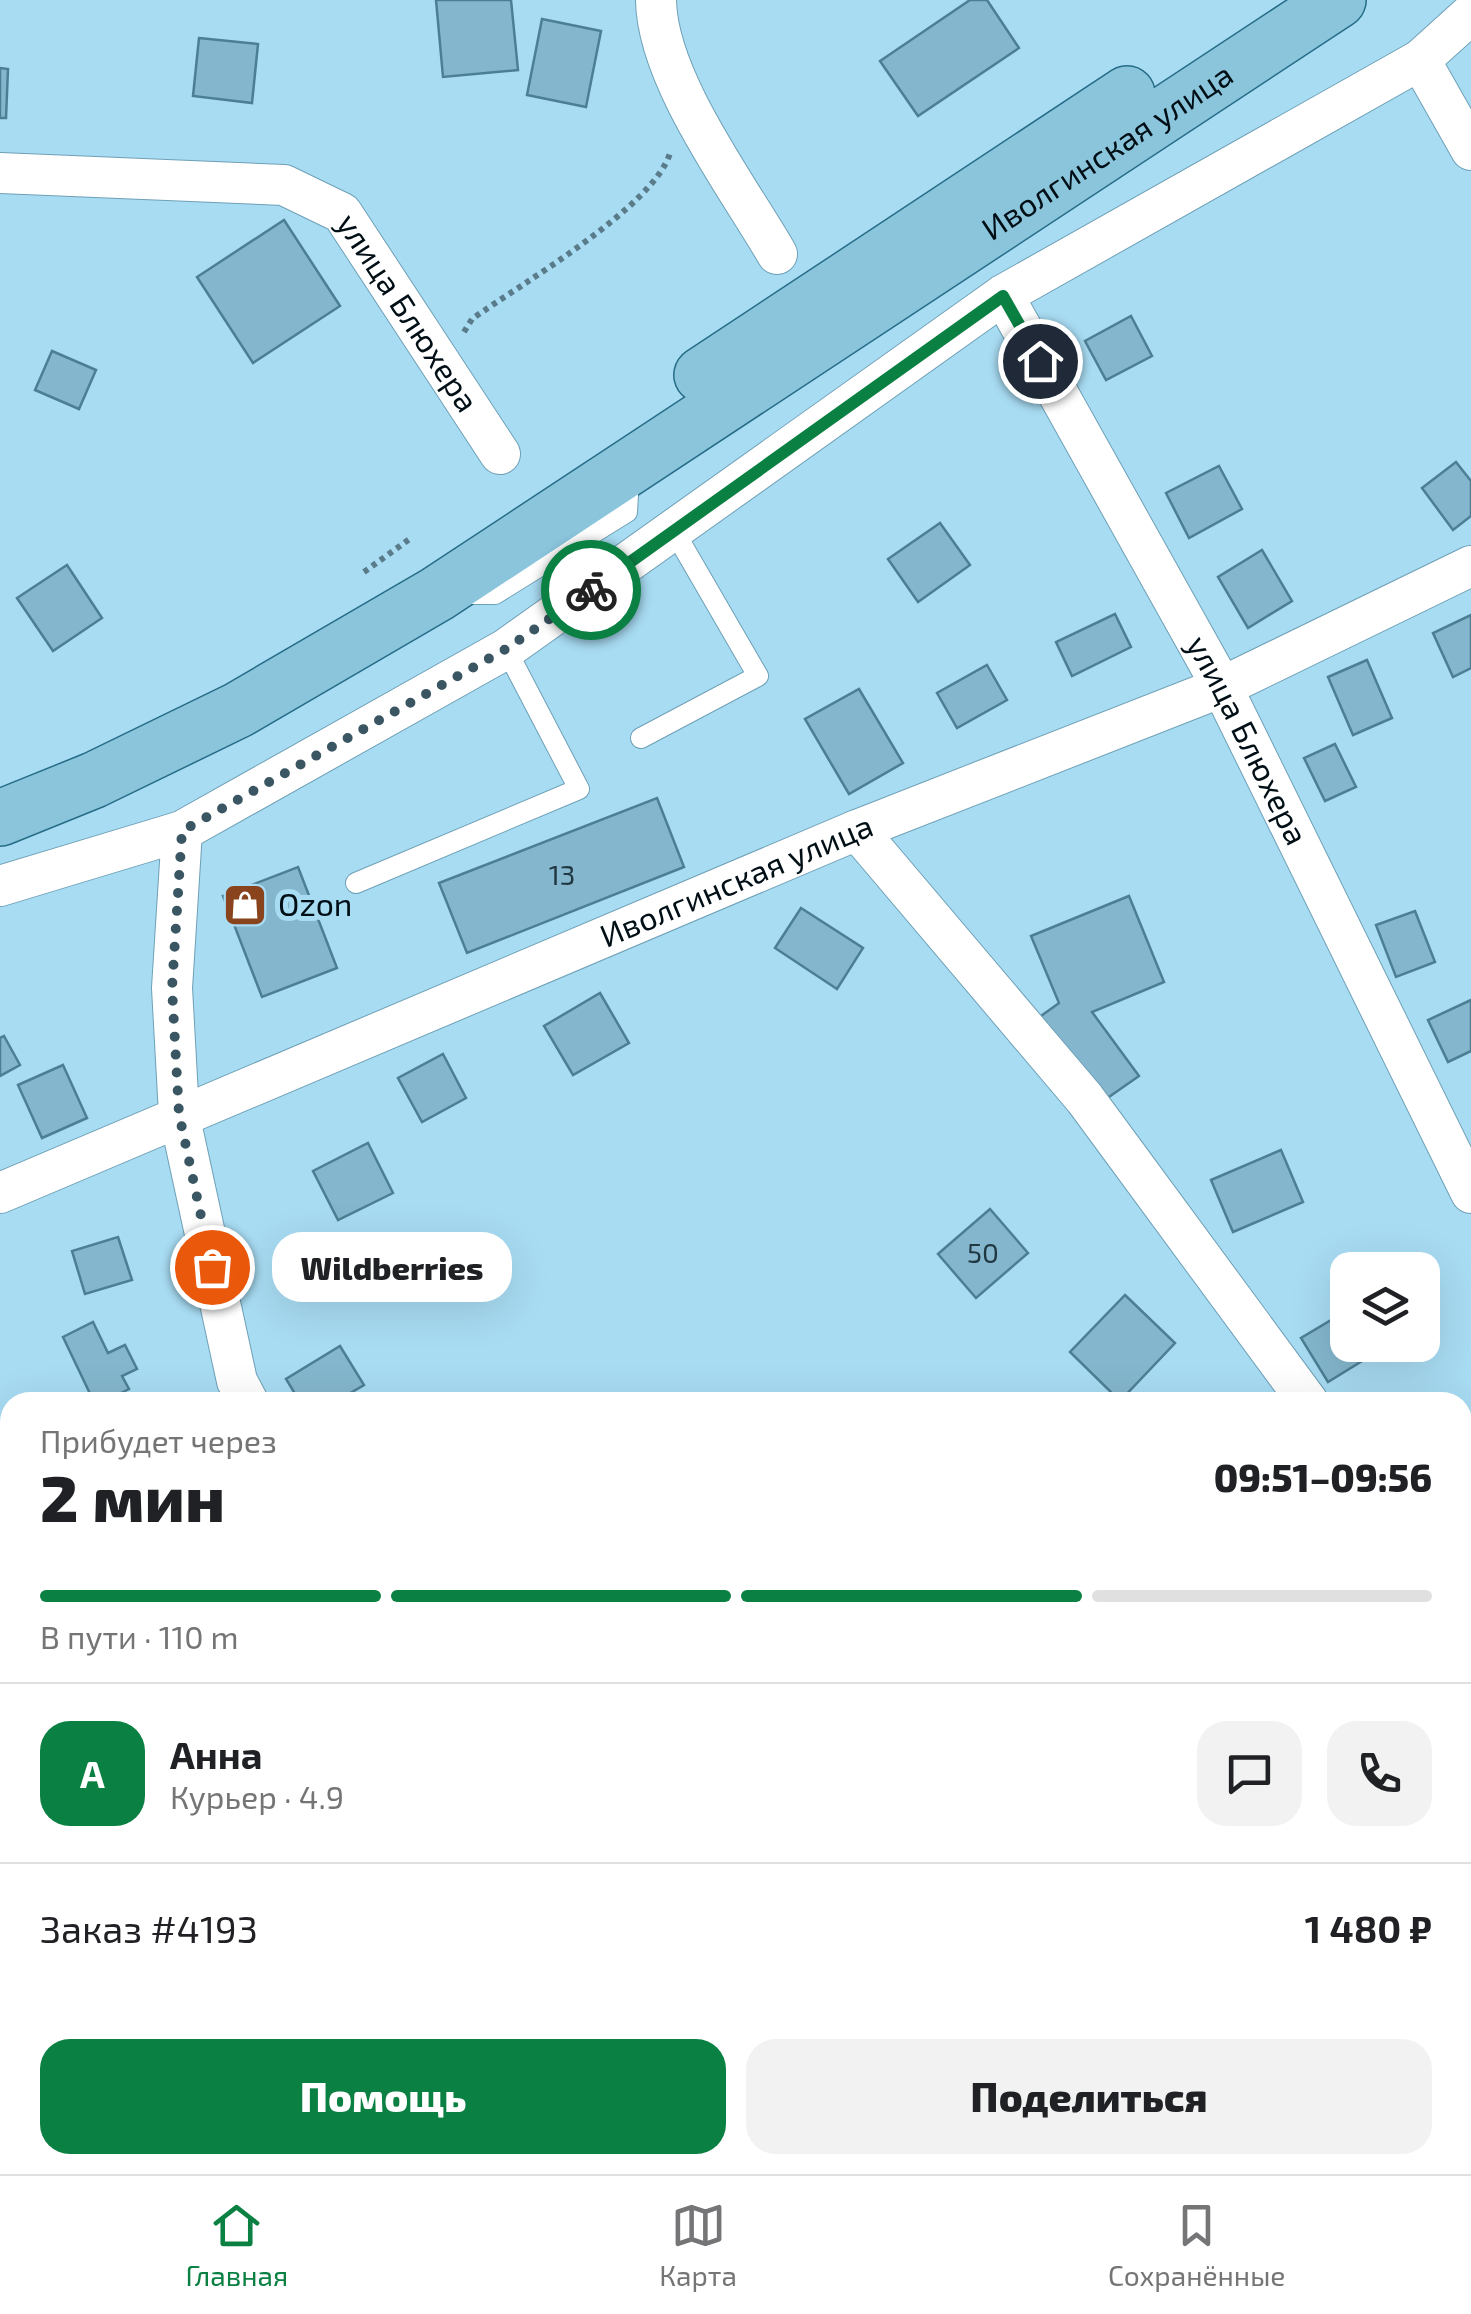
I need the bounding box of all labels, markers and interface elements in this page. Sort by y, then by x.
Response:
street label: Иволгинская улица [974,54,1239,247]
street label: улица Блюхера [329,205,488,418]
pin [998,319,1083,404]
icon: home [1013,334,1068,389]
courier [541,540,641,640]
icon: bike [564,563,619,618]
street label: улица Блюхера [1179,628,1318,850]
street label: Иволгинская улица [594,805,878,954]
house number: 13 [549,857,575,891]
shop icon: Ozon [222,882,268,928]
place label: Ozon [278,884,352,922]
pin [170,1225,255,1310]
callout: Wildberries [272,1232,512,1302]
house number: 50 [967,1235,999,1269]
icon: bag [185,1240,240,1295]
text: Wildberries [301,1248,483,1286]
map controls [1330,1252,1440,1362]
button: layers [1330,1252,1440,1362]
text: Прибудет через [40,1421,277,1459]
text: 09:51–09:56 [1214,1454,1432,1500]
text: 2 мин [40,1457,225,1535]
text: В пути · 110 m [40,1617,239,1655]
button: chat [1197,1721,1302,1826]
button: phone [1327,1721,1432,1826]
text: Анна [170,1731,263,1777]
text: А [80,1750,105,1796]
text: Курьер · 4.9 [170,1777,344,1815]
text: Заказ #4193 [40,1905,258,1951]
text: 1 480 ₽ [1305,1905,1432,1951]
button: Помощь [40,2039,726,2154]
button: Поделиться [746,2039,1432,2154]
tab: Главная [186,2198,288,2292]
tab: Карта [659,2198,737,2292]
tab: Сохранённые [1108,2198,1285,2292]

